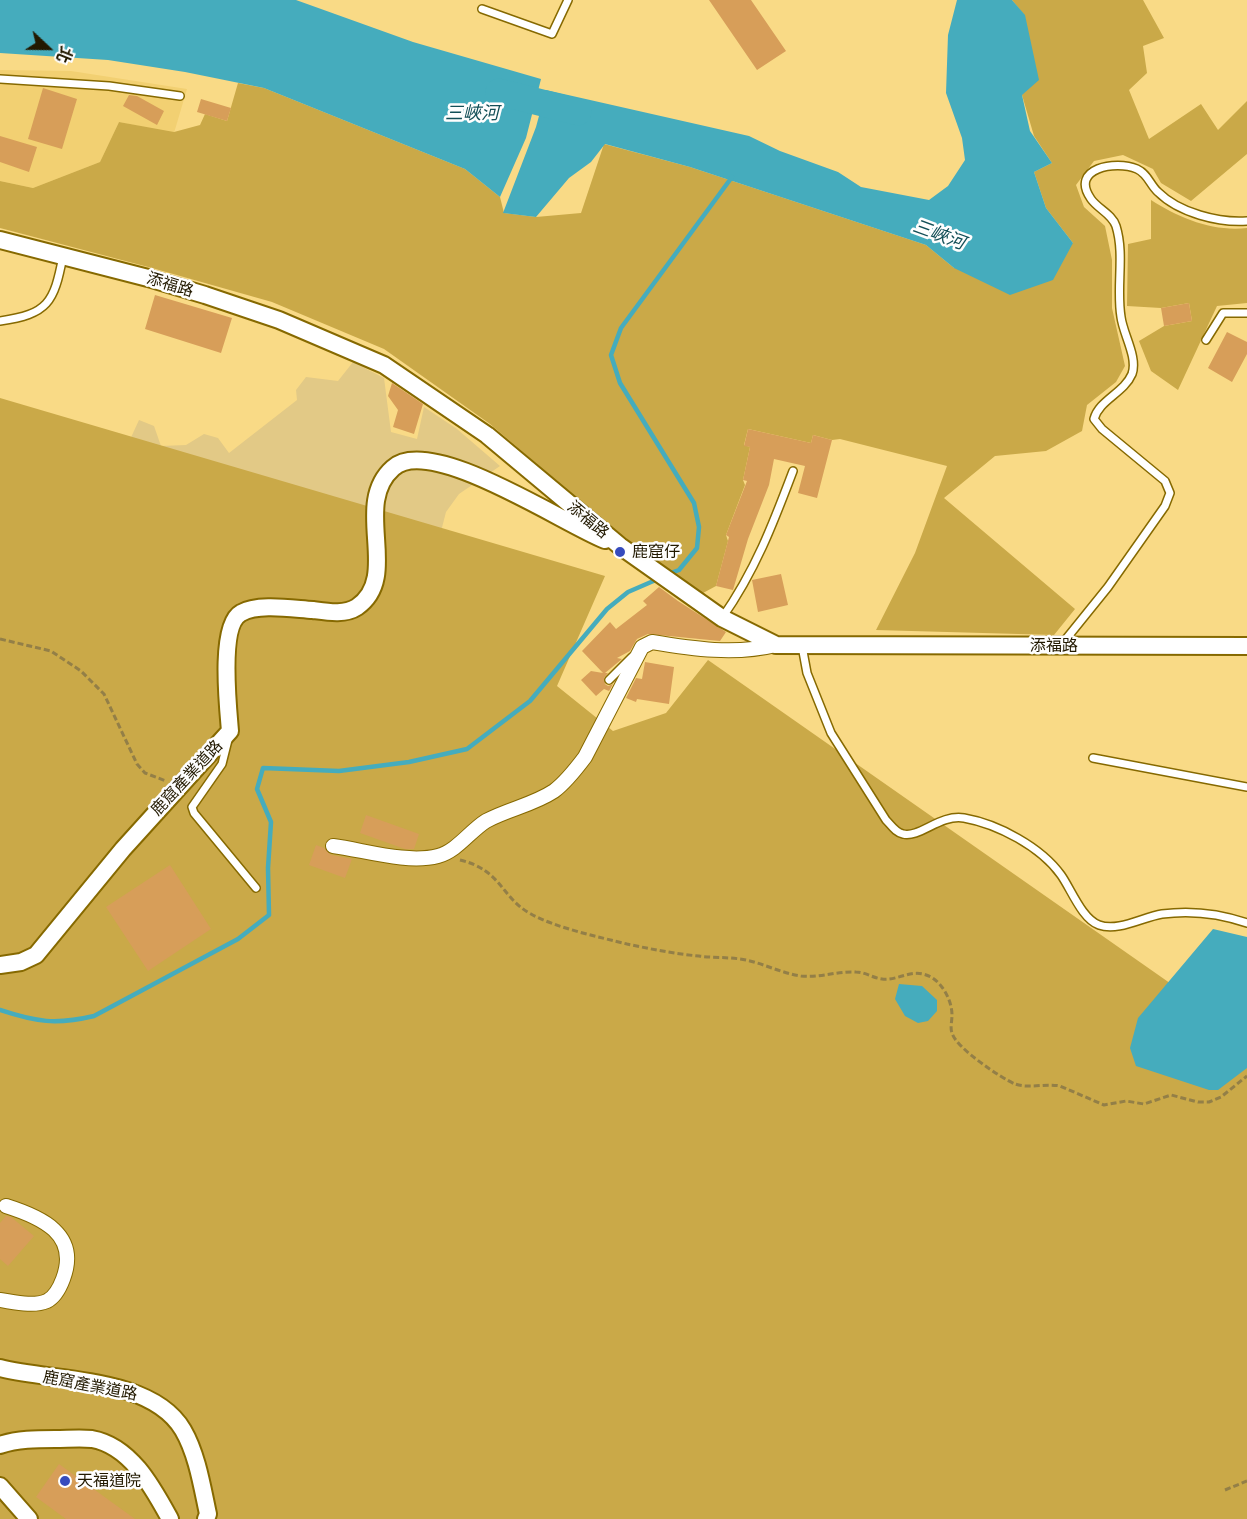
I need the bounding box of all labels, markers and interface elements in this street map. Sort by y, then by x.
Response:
north arrow [18,18,78,78]
text: 北 [52,44,77,66]
water label: 三峽河 [445,103,499,125]
water label: 三峽河 [910,216,968,254]
street label: 添福路 [144,269,196,301]
street label: 添福路 [563,497,613,543]
place label: 鹿窟仔 [632,542,680,562]
marker: 鹿窟仔 [613,545,627,559]
street label: 添福路 [1030,636,1078,656]
street label: 鹿窟產業道路 [147,736,227,820]
street label: 鹿窟產業道路 [41,1367,139,1405]
place label: 天福道院 [77,1471,141,1491]
marker: 天福道院 [58,1474,72,1488]

